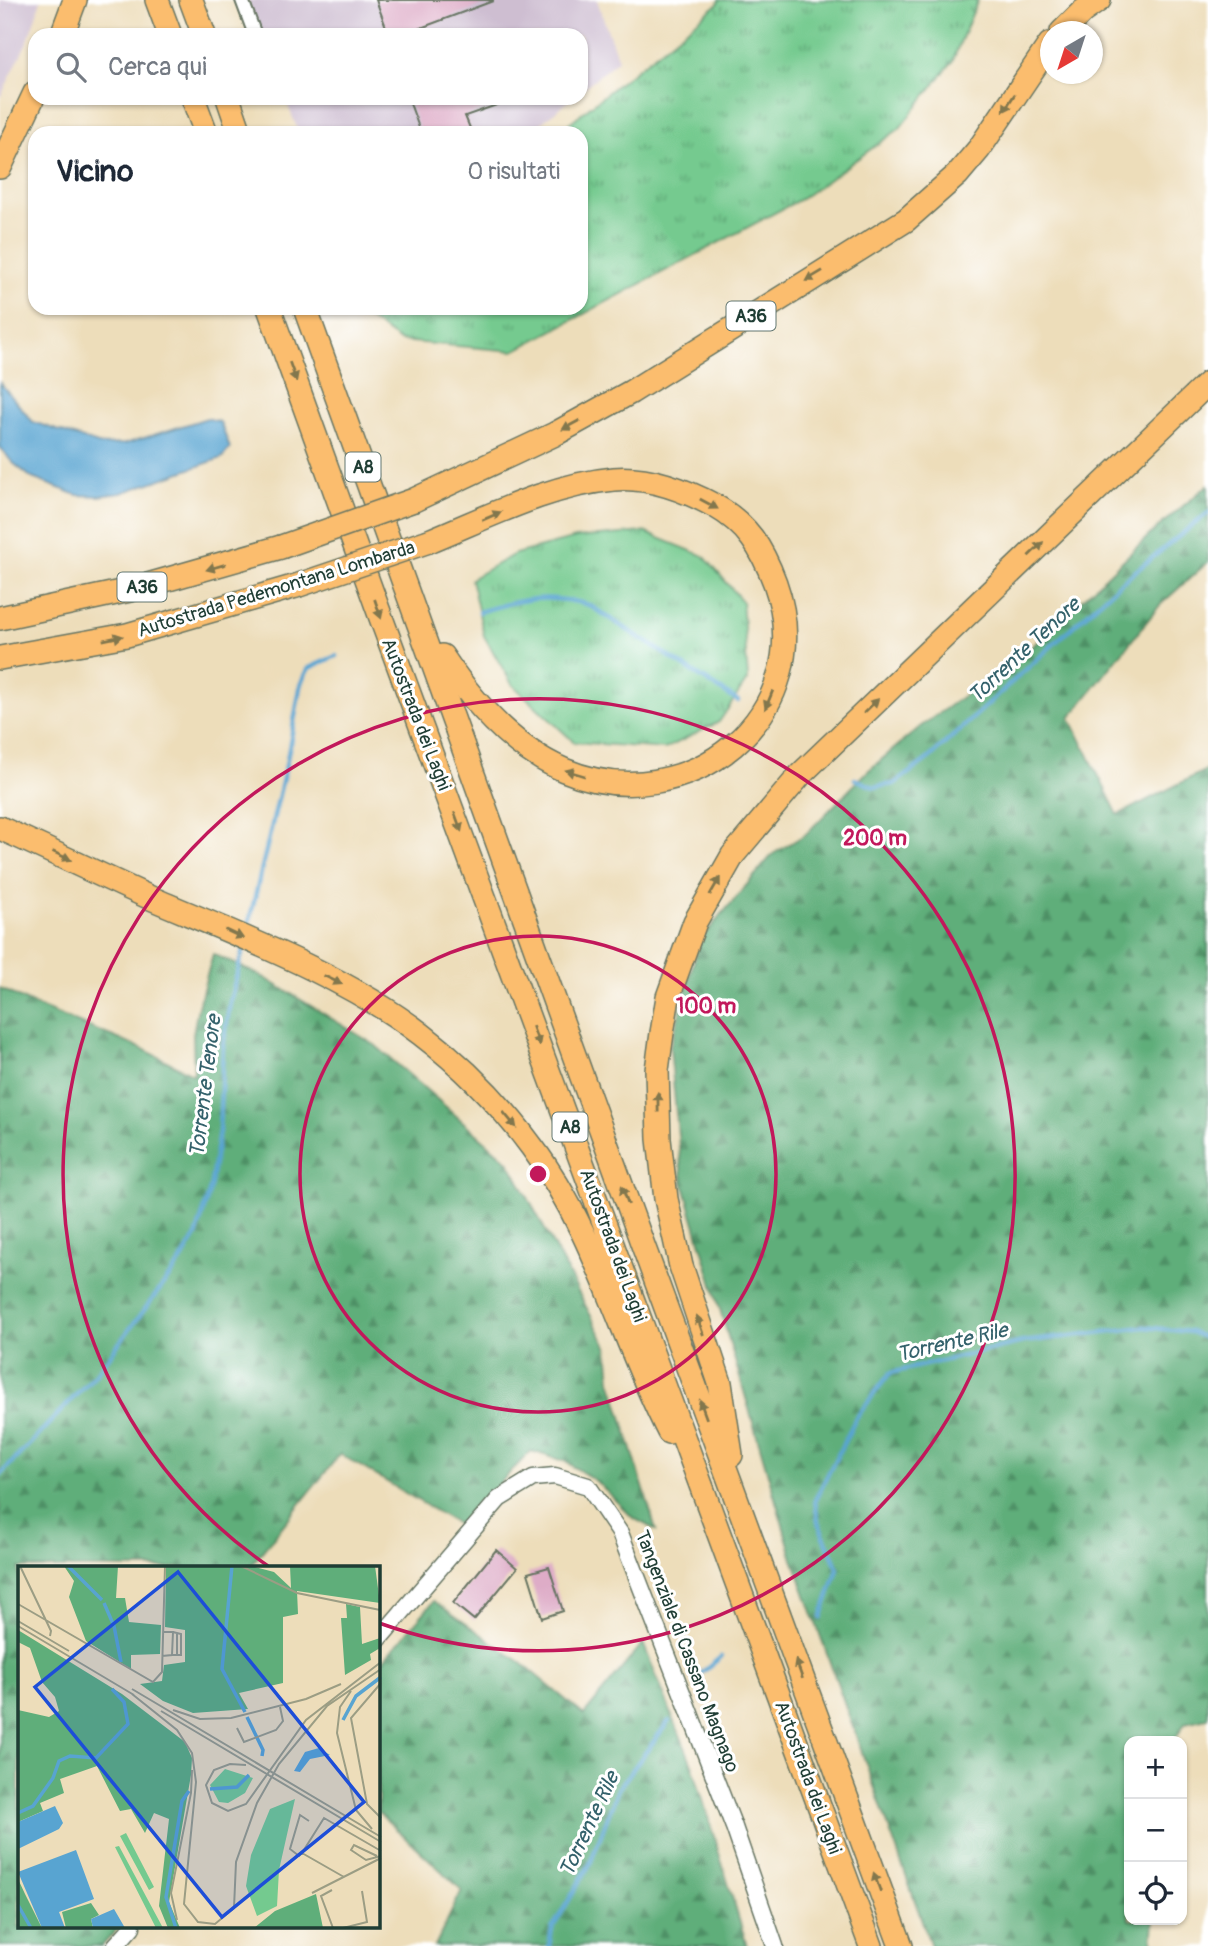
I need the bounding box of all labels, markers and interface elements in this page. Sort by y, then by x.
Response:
north arrow [1040,21,1103,84]
search box [28,28,588,105]
icon: search [52,48,90,86]
text: Cerca qui [108,51,207,83]
one-way arrow [1003,93,1016,113]
text: Vicino [56,153,133,190]
text: 0 risultati [467,157,560,186]
one-way arrow [804,270,823,282]
road number: A36 [726,302,776,330]
one-way arrow [287,362,298,383]
one-way arrow [560,419,580,431]
road number: A8 [346,452,380,481]
one-way arrow [700,497,720,509]
one-way arrow [482,510,503,521]
street label: Autostrada Pedemontana Lombarda [135,535,418,643]
one-way arrow [1027,540,1044,557]
one-way arrow [205,562,226,572]
road number: A36 [118,572,166,602]
water label: Torrente Tenore [963,590,1088,709]
one-way arrow [373,599,384,620]
one-way arrow [102,632,124,643]
street label: Autostrada dei Laghi [376,635,456,794]
one-way arrow [763,690,774,711]
one-way arrow [863,698,880,715]
one-way arrow [564,767,585,778]
one-way arrow [452,812,463,833]
text: 200 m [843,825,907,852]
one-way arrow [52,850,72,862]
one-way arrow [709,876,721,895]
one-way arrow [224,928,244,940]
one-way arrow [323,975,343,986]
text: 100 m [676,993,736,1020]
water label: Torrente Tenore [183,1011,228,1159]
one-way arrow [531,1025,542,1046]
one-way arrow [652,1091,663,1113]
one-way arrow [502,1112,517,1129]
road number: A8 [552,1112,588,1142]
centre of rings [526,1162,550,1186]
street label: Autostrada dei Laghi [574,1166,652,1325]
one-way arrow [620,1185,631,1206]
one-way arrow [694,1314,705,1335]
water label: Torrente Rile [894,1316,1013,1368]
one-way arrow [697,1399,708,1420]
street label: Tangenziale di Cassano Magnago [630,1527,744,1776]
inset map [18,1566,380,1928]
one-way arrow [793,1658,804,1679]
street label: Autostrada dei Laghi [769,1698,847,1857]
map controls [1124,1736,1187,1925]
button: + [1124,1736,1187,1799]
water label: Torrente Rile [553,1765,627,1881]
button: − [1124,1799,1187,1862]
button: locate [1124,1862,1187,1925]
one-way arrow [872,1871,883,1892]

